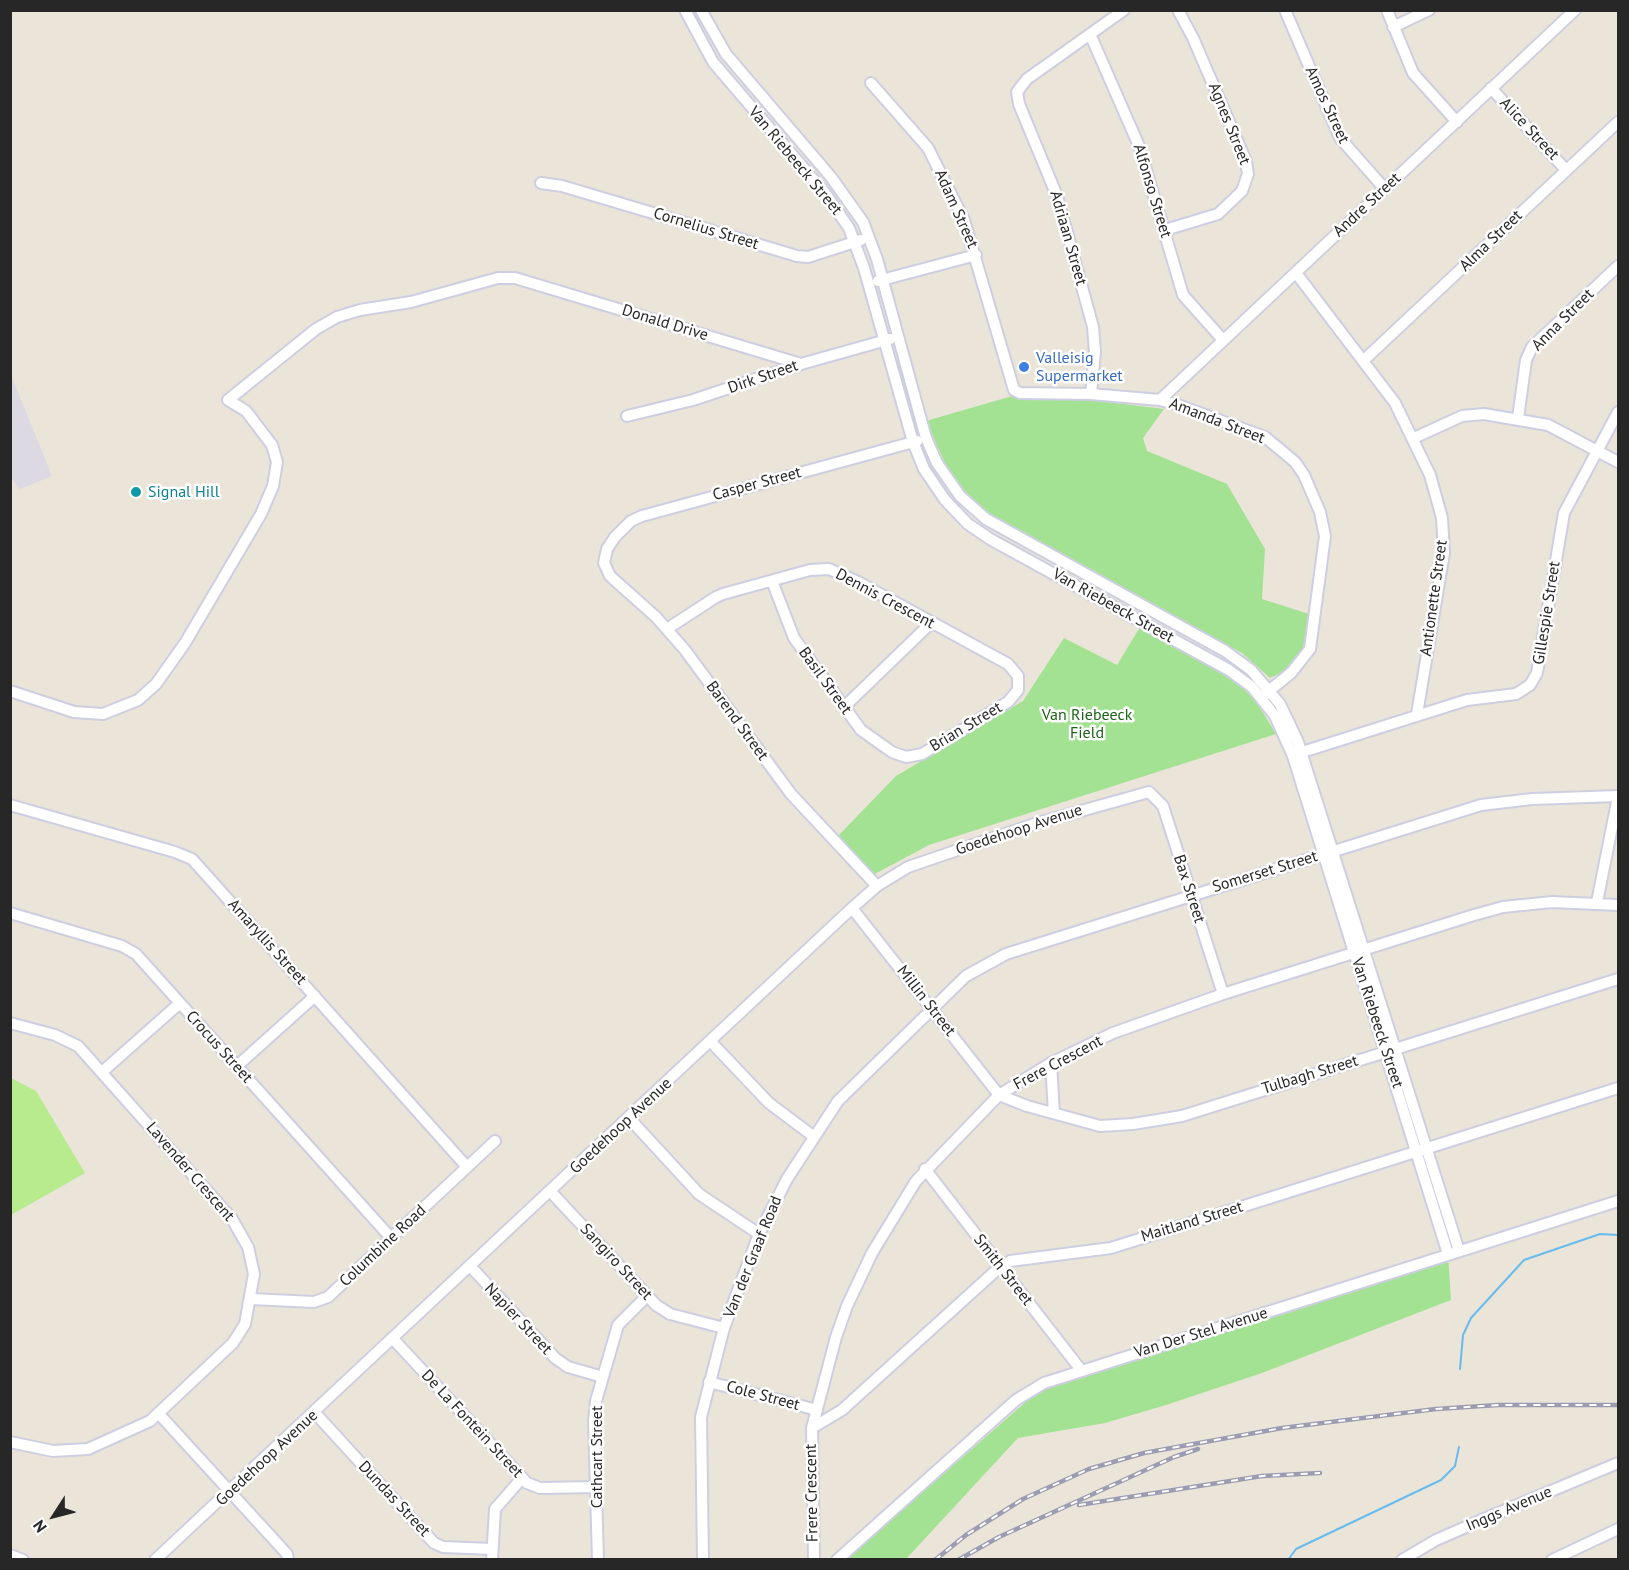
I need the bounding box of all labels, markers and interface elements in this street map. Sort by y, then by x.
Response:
street label: Amos Street [1301,63,1353,147]
street label: Agnes Street [1204,80,1254,168]
street label: Alice Street [1495,94,1563,164]
street label: Van Riebeeck Street [744,103,846,219]
street label: Alfonso Street [1129,142,1175,240]
street label: Adam Street [930,167,982,251]
street label: Andre Street [1329,169,1405,241]
street label: Adriaan Street [1045,189,1091,287]
street label: Cornelius Street [651,204,761,254]
street label: Alma Street [1456,206,1526,276]
street label: Anna Street [1528,285,1598,355]
street label: Donald Drive [620,301,710,345]
place label: Valleisig Supermarket [1036,348,1123,386]
street label: Dirk Street [725,356,801,398]
marker: Valleisig Supermarket [1017,360,1031,374]
street label: Amanda Street [1167,394,1267,448]
street label: Casper Street [711,463,803,505]
place label: Signal Hill [148,482,219,502]
marker: Signal Hill [129,485,143,499]
street label: Antionette Street [1416,539,1452,657]
street label: Gillespie Street [1529,560,1565,666]
street label: Dennis Crescent [832,565,938,633]
street label: Van Riebeeck Street [1049,565,1177,647]
street label: Basil Street [794,644,856,718]
street label: Barend Street [702,678,772,764]
street label: Brian Street [926,698,1006,756]
park label: Van Riebeeck Field [1042,705,1132,743]
street label: Goedehoop Avenue [953,800,1085,860]
street label: Somerset Street [1210,847,1320,897]
street label: Bax Street [1169,852,1209,926]
street label: Amaryllis Street [224,895,310,989]
street label: Van Riebeeck Street [1347,955,1407,1091]
street label: Millin Street [892,962,960,1040]
street label: Crocus Street [182,1007,256,1087]
street label: Frere Crescent [1010,1032,1106,1094]
street label: Tulbagh Street [1260,1051,1360,1099]
street label: Goedehoop Avenue [566,1074,676,1178]
street label: Lavender Crescent [142,1119,238,1225]
street label: Van der Graaf Road [720,1193,786,1321]
street label: Maitland Street [1139,1197,1245,1247]
street label: Columbine Road [336,1201,430,1291]
street label: Sangiro Street [576,1220,656,1304]
street label: Smith Street [969,1231,1037,1309]
street label: Napier Street [480,1279,556,1359]
street label: Van Der Stel Avenue [1132,1304,1270,1362]
street label: De La Fontein Street [417,1366,527,1482]
street label: Cole Street [724,1377,802,1415]
street label: Goedehoop Avenue [212,1406,322,1510]
street label: Cathcart Street [587,1406,607,1508]
street label: Frere Crescent [802,1444,822,1542]
street label: Dundas Street [354,1457,434,1541]
street label: Inggs Avenue [1463,1482,1555,1536]
north arrow [24,1486,84,1546]
text: N [28,1516,51,1537]

